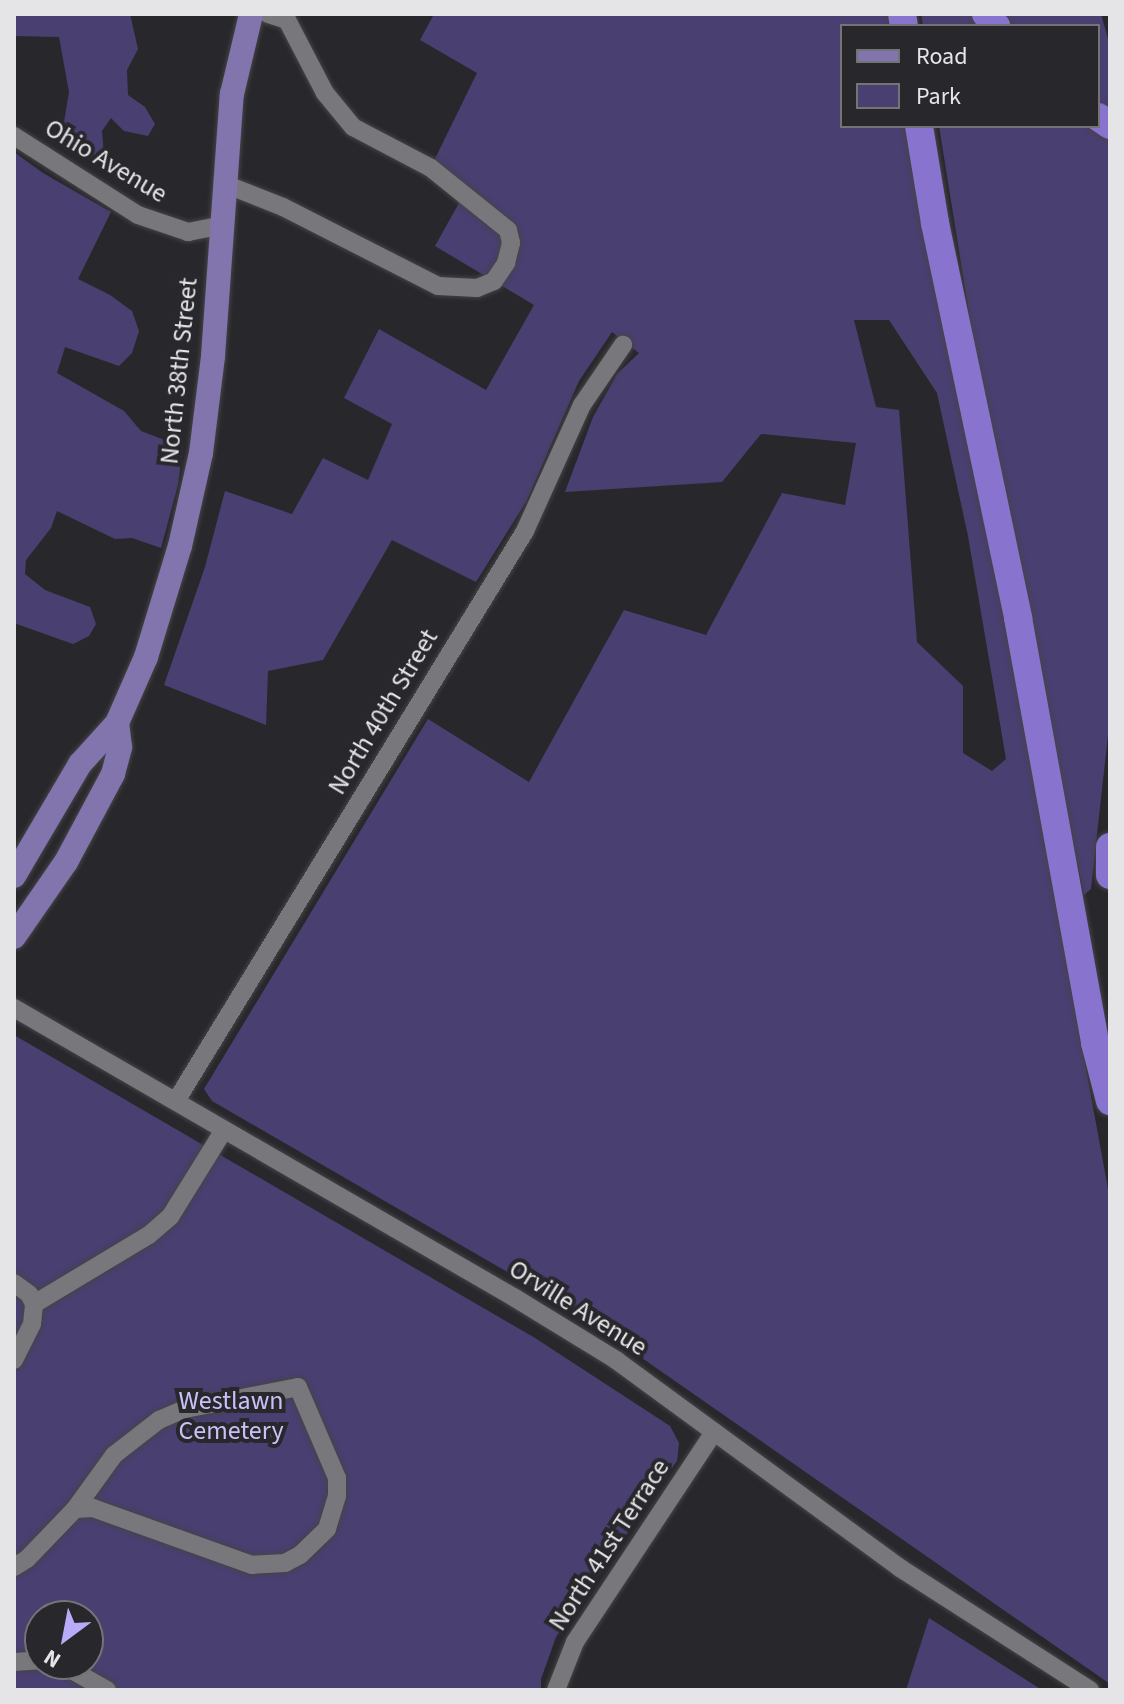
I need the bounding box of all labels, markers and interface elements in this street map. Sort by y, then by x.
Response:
legend [840,24,1100,128]
text: Road [916,39,968,74]
text: Park [916,79,961,114]
street label: Ohio Avenue [39,112,173,210]
street label: North 38th Street [154,276,204,466]
street label: North 40th Street [321,624,445,800]
street label: Orville Avenue [503,1253,653,1363]
park label: Westlawn Cemetery [178,1385,284,1446]
street label: North 41st Terrace [542,1453,676,1637]
north arrow [24,1600,104,1680]
text: N [38,1641,67,1676]

